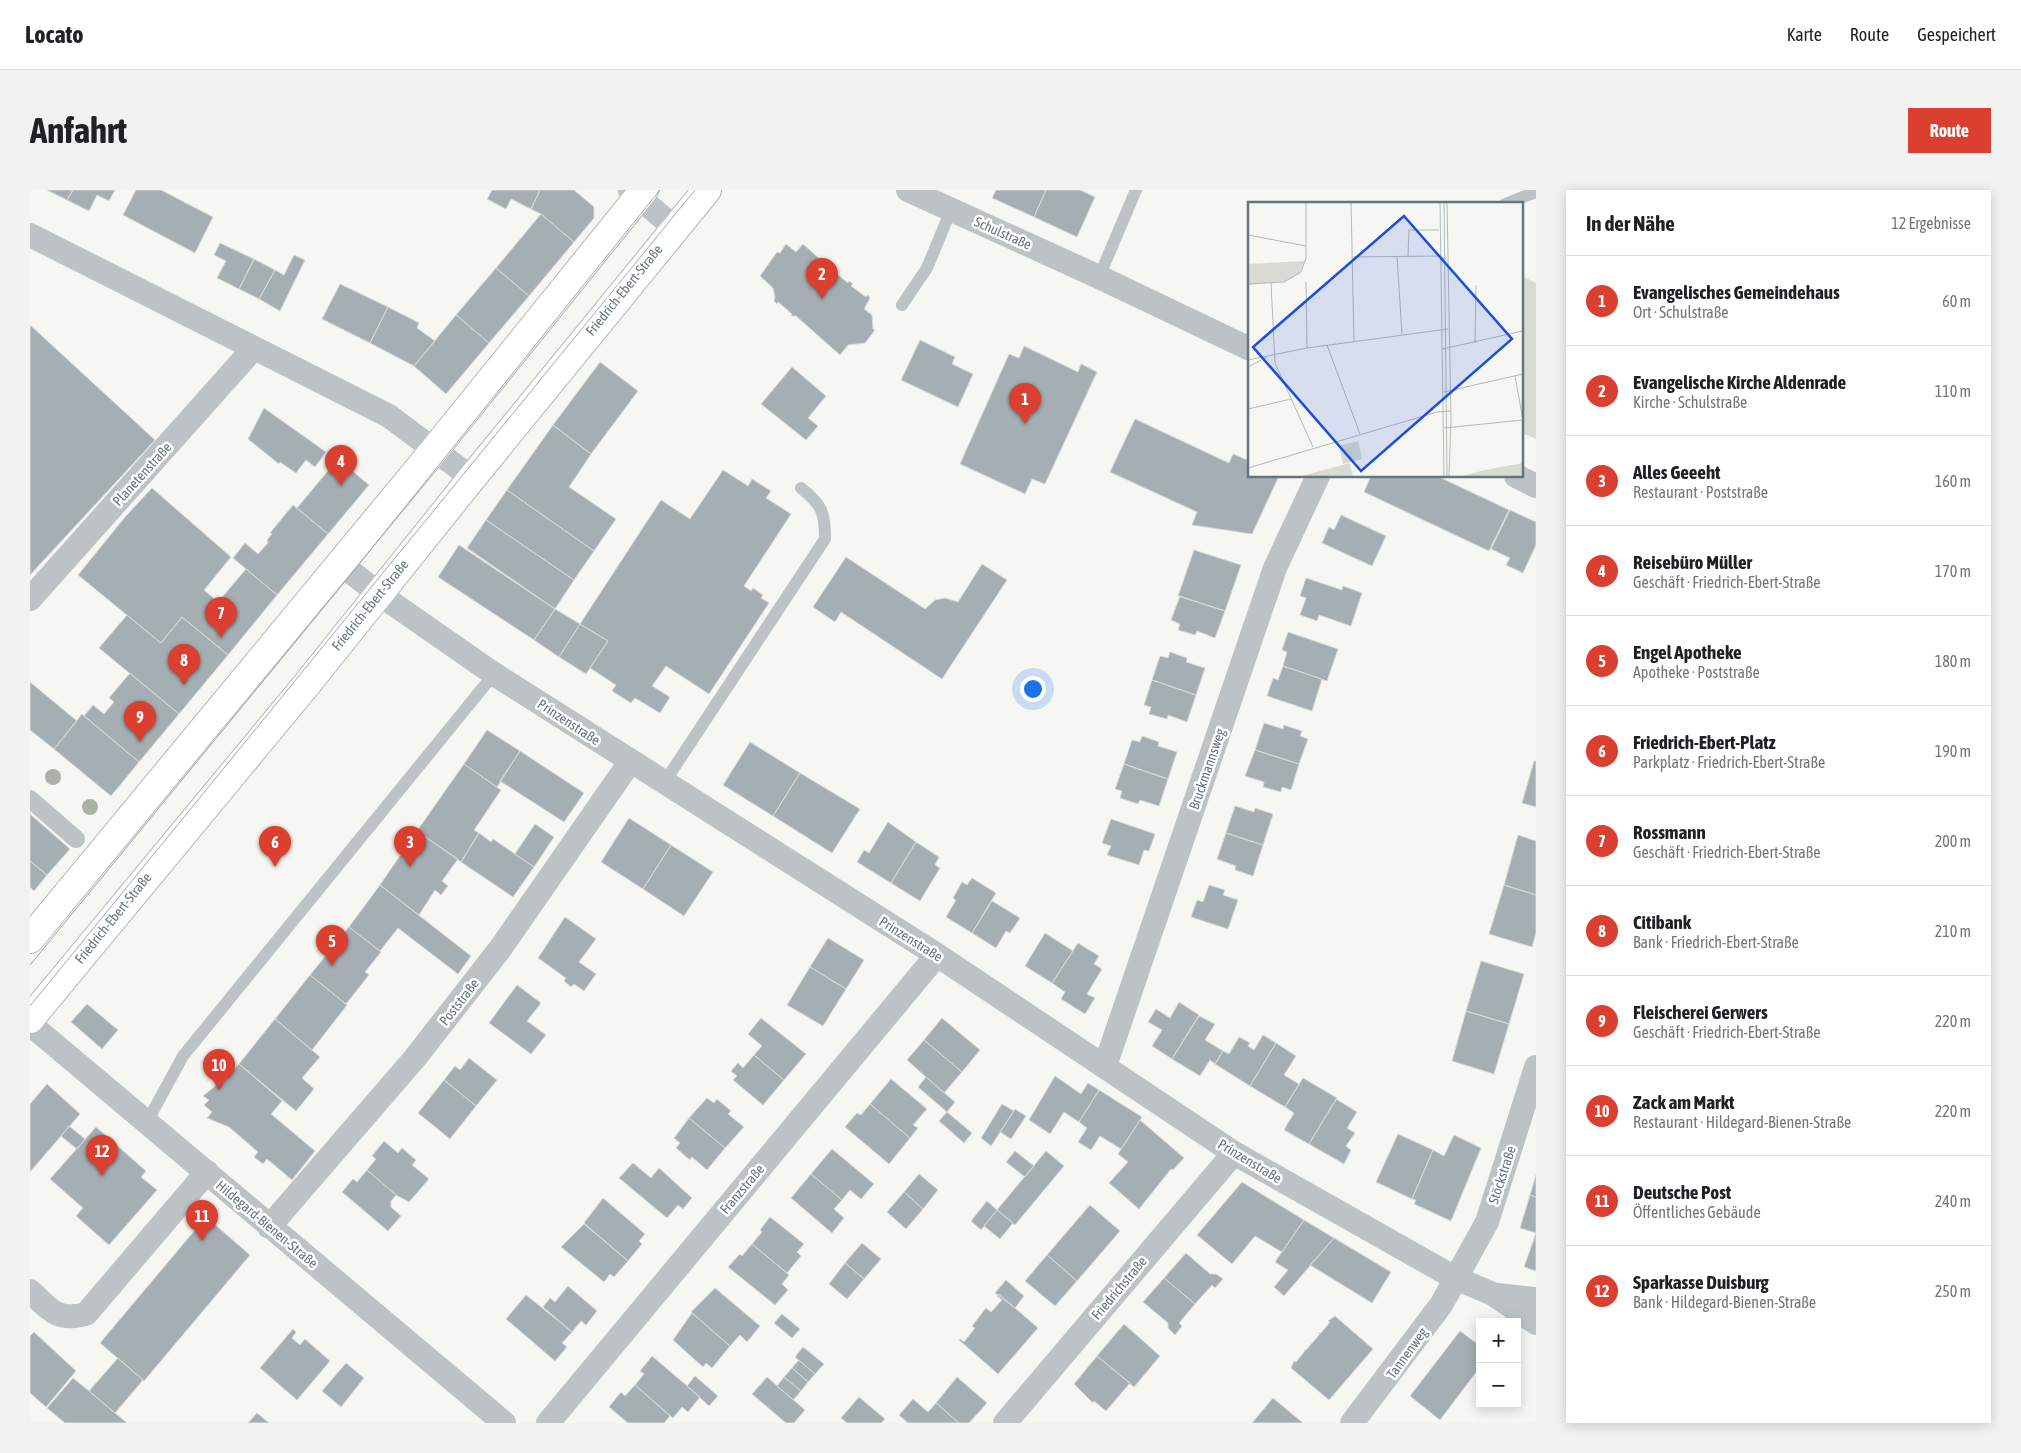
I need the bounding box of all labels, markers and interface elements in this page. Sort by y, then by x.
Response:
text: Locato [25,21,84,48]
text: Karte [1787,24,1822,45]
text: Route [1850,24,1889,45]
text: Gespeichert [1917,24,1996,45]
button: Route [1908,108,1991,153]
text: Anfahrt [30,110,127,150]
inset map [1248,202,1524,478]
text: In der Nähe [1586,211,1675,235]
street label: Schulstraße [972,213,1034,253]
text: 12 Ergebnisse [1891,214,1971,232]
street label: Friedrich-Ebert-Straße [582,241,666,339]
pin: 2 [806,258,838,299]
text: Evangelisches Gemeindehaus [1633,281,1840,303]
text: 1 [1598,292,1606,310]
text: 60 m [1942,292,1971,310]
text: Ort · Schulstraße [1633,303,1729,321]
text: Evangelische Kirche Aldenrade [1633,371,1846,393]
text: 2 [1598,382,1606,400]
text: 110 m [1935,382,1971,400]
pin: 1 [1009,383,1041,424]
text: Kirche · Schulstraße [1633,393,1747,411]
street label: Planetenstraße [109,439,175,509]
pin: 4 [325,445,357,486]
text: Alles Geeeht [1633,461,1721,483]
text: 3 [1598,472,1606,490]
text: 160 m [1935,472,1971,490]
text: Restaurant · Poststraße [1633,483,1768,501]
text: Reisebüro Müller [1633,551,1752,573]
street label: Friedrich-Ebert-Straße [328,556,412,654]
text: 4 [1598,562,1606,580]
text: 170 m [1935,562,1971,580]
text: Geschäft · Friedrich-Ebert-Straße [1633,573,1821,591]
pin: 7 [205,597,237,638]
text: Engel Apotheke [1633,641,1742,663]
pin: 8 [168,644,200,685]
text: 5 [1598,652,1606,670]
text: 180 m [1935,652,1971,670]
text: Apotheke · Poststraße [1633,663,1760,681]
your location [1020,676,1046,702]
street label: Prinzenstraße [535,696,603,748]
pin: 9 [124,701,156,742]
street label: Bruckmannsweg [1186,726,1228,812]
text: Friedrich-Ebert-Platz [1633,731,1776,753]
text: 6 [1598,742,1606,760]
text: 190 m [1935,742,1971,760]
text: Parkplatz · Friedrich-Ebert-Straße [1633,753,1825,771]
text: Rossmann [1633,821,1706,843]
pin: 6 [259,826,291,867]
pin: 3 [394,826,426,867]
text: 7 [1598,832,1606,850]
text: 200 m [1935,832,1971,850]
text: Geschäft · Friedrich-Ebert-Straße [1633,843,1821,861]
street label: Friedrich-Ebert-Straße [71,869,155,967]
text: Citibank [1633,911,1691,933]
street label: Prinzenstraße [877,913,945,965]
text: 8 [1598,922,1606,940]
text: 210 m [1935,922,1971,940]
pin: 5 [316,925,348,966]
text: Bank · Friedrich-Ebert-Straße [1633,933,1799,951]
street label: Poststraße [436,976,482,1028]
text: Fleischerei Gerwers [1633,1001,1768,1023]
text: 9 [1598,1012,1606,1030]
text: 220 m [1935,1012,1971,1030]
text: Geschäft · Friedrich-Ebert-Straße [1633,1023,1821,1041]
pin: 10 [203,1049,235,1090]
text: Zack am Markt [1633,1091,1735,1113]
text: 10 [1594,1102,1610,1120]
text: 220 m [1935,1102,1971,1120]
text: Restaurant · Hildegard-Bienen-Straße [1633,1113,1851,1131]
pin: 12 [86,1135,118,1176]
street label: Prinzenstraße [1215,1136,1285,1186]
street label: Stöckstraße [1485,1144,1519,1206]
street label: Franzstraße [717,1161,767,1217]
street label: Hildegard-Bienen-Straße [213,1177,321,1271]
text: Deutsche Post [1633,1181,1731,1203]
text: 11 [1594,1192,1610,1210]
text: 240 m [1935,1192,1971,1210]
pin: 11 [186,1200,218,1241]
text: Öffentliches Gebäude [1633,1203,1761,1221]
street label: Friedrichstraße [1088,1253,1150,1323]
text: Sparkasse Duisburg [1633,1271,1769,1293]
text: 12 [1594,1282,1610,1300]
text: 250 m [1935,1282,1971,1300]
text: Bank · Hildegard-Bienen-Straße [1633,1293,1816,1311]
map controls [1476,1318,1521,1408]
button: + [1476,1318,1521,1363]
street label: Tannenweg [1383,1324,1431,1382]
button: − [1476,1363,1521,1408]

